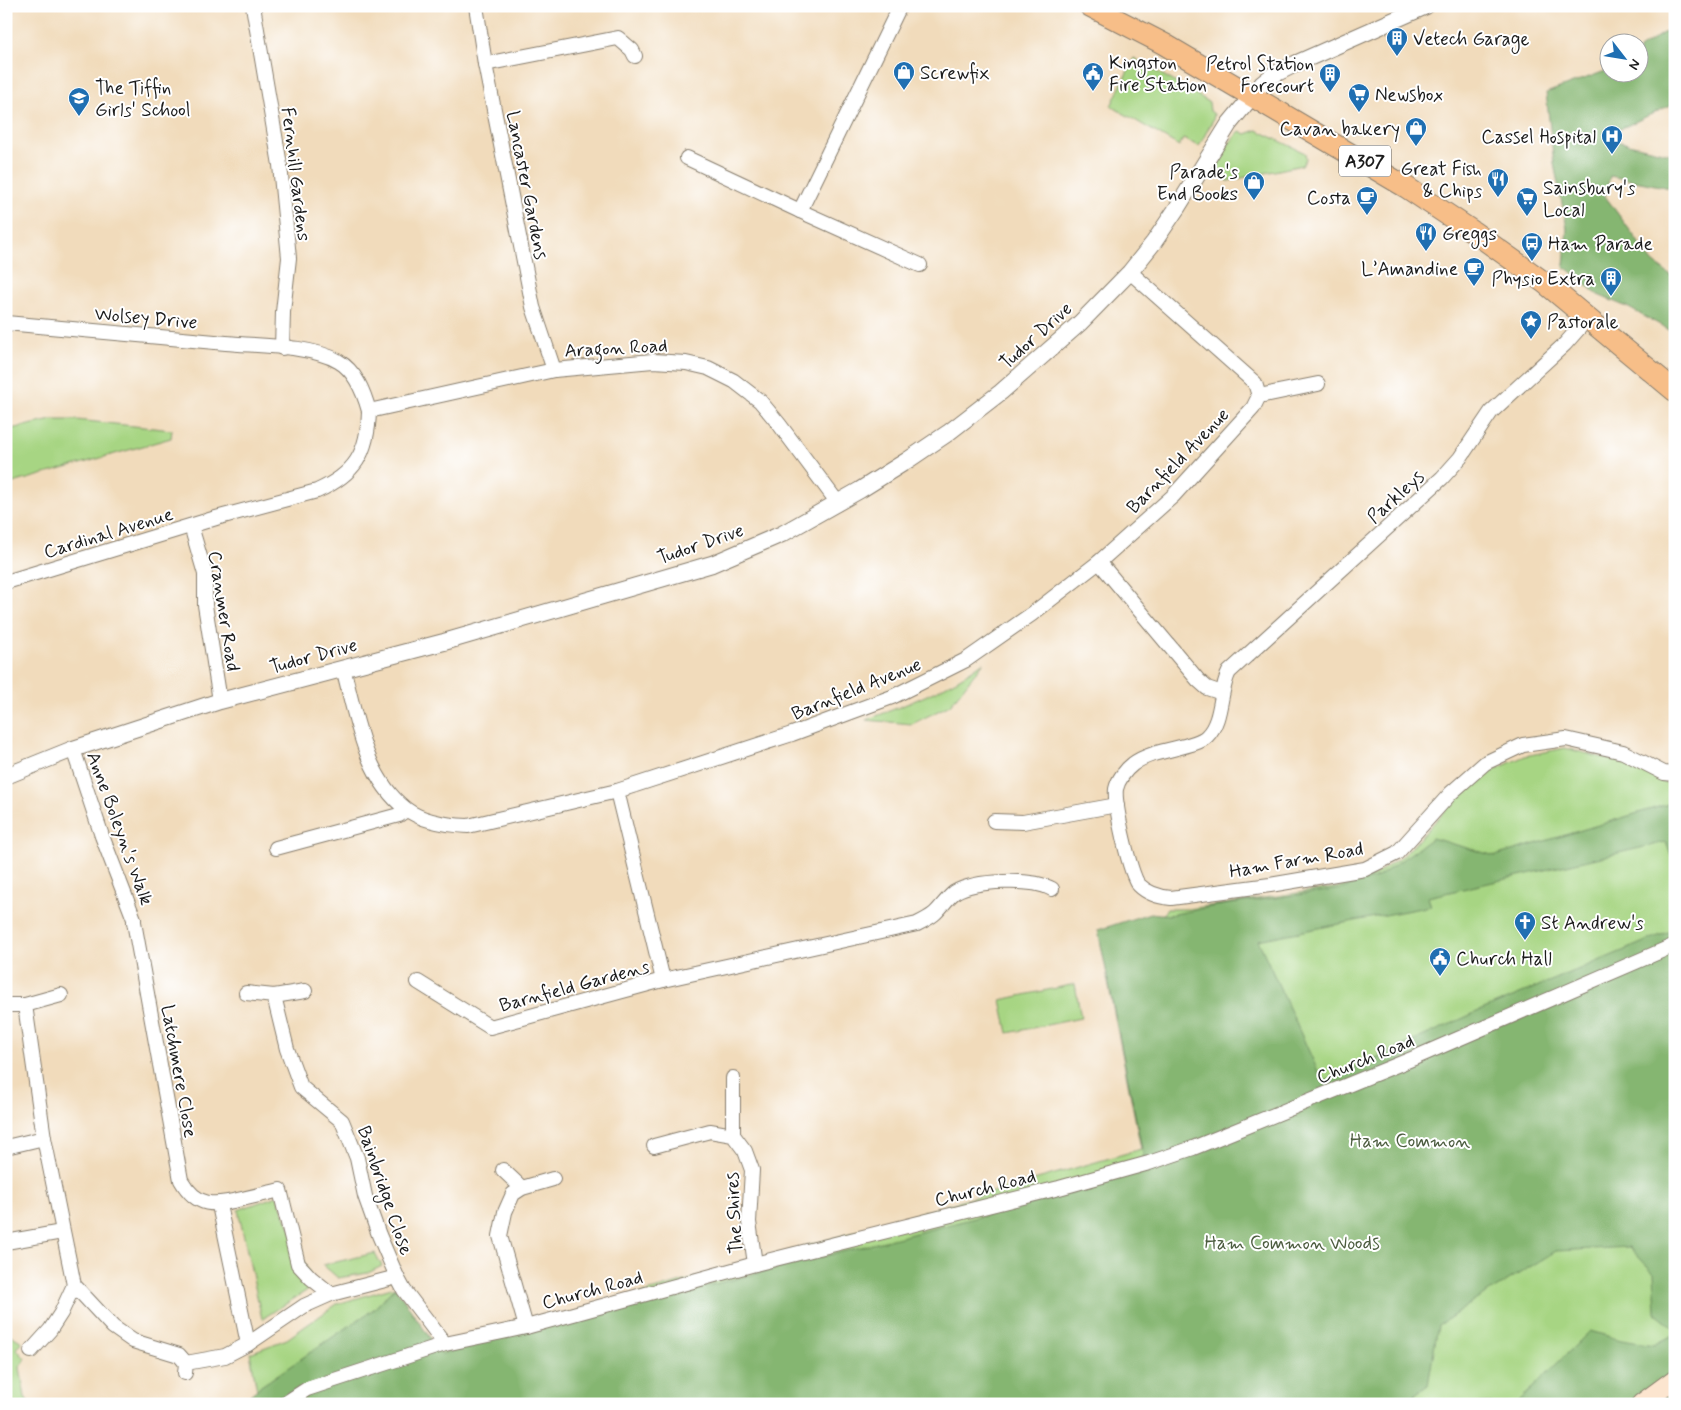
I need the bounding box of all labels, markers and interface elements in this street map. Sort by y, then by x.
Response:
building icon: Vetech Garage [1385,26,1409,57]
place label: Vetech Garage [1413,27,1530,54]
north arrow [1598,32,1648,82]
place label: Kingston Fire Station [1109,51,1207,98]
place label: Petrol Station Forecourt [1206,52,1314,99]
text: N [1624,56,1644,73]
shop icon: Screwfix [892,60,916,91]
place label: Screwfix [920,61,990,86]
public building icon: Kingston Fire Station [1081,61,1105,92]
building icon: Petrol Station Forecourt [1318,62,1342,93]
place label: The Tiffin Girls' School [95,76,190,123]
supermarket icon: Newsbox [1347,82,1371,113]
place label: Newsbox [1375,83,1443,108]
school or university icon: The Tiffin Girls' School [67,86,91,117]
street label: Fernhill Gardens [275,106,316,242]
street label: Lancaster Gardens [500,109,553,262]
shop icon: Cavan bakery [1404,116,1428,147]
place label: Cavan bakery [1280,117,1400,143]
hospital icon: Cassel Hospital [1600,124,1624,155]
place label: Cassel Hospital [1481,125,1596,150]
road number: A307 [1339,146,1391,177]
place label: Great Fish & Chips [1401,157,1483,204]
place label: Parade's End Books [1157,160,1239,207]
restaurant icon: Great Fish & Chips [1486,167,1510,198]
shop icon: Parade's End Books [1242,170,1266,201]
place label: Sainsbury's Local [1543,176,1636,223]
cafe icon: Costa [1355,185,1379,216]
place label: Costa [1307,186,1351,211]
supermarket icon: Sainsbury's Local [1515,186,1539,217]
restaurant icon: Greggs [1414,221,1438,252]
place label: Greggs [1442,222,1497,249]
bus stop icon: Ham Parade [1520,231,1544,262]
place label: Ham Parade [1548,232,1653,257]
cafe icon: L’Amandine [1462,256,1486,287]
place label: L’Amandine [1361,257,1458,282]
building icon: Physio Extra [1599,266,1623,297]
place label: Physio Extra [1492,267,1595,292]
street label: Tudor Drive [994,297,1078,375]
street label: Wolsey Drive [93,302,198,336]
place icon: Pastorale [1519,309,1543,340]
place label: Pastorale [1547,310,1619,335]
street label: Aragon Road [564,333,668,367]
street label: Barnfield Avenue [1121,403,1235,519]
street label: Parkleys [1362,465,1430,529]
street label: Cardinal Avenue [41,502,176,565]
street label: Tudor Drive [654,518,747,571]
street label: Cranmer Road [202,549,245,673]
street label: Tudor Drive [267,633,360,680]
street label: Barnfield Avenue [788,652,925,727]
street label: Anne Boleyn's Walk [80,748,159,909]
street label: Ham Farm Road [1227,836,1365,885]
church icon: St Andrew's [1513,910,1537,941]
place label: St Andrew's [1541,911,1644,936]
public building icon: Church Hall [1428,946,1452,977]
place label: Church Hall [1456,947,1552,972]
street label: Barnfield Gardens [497,954,653,1018]
street label: Latchmere Close [155,1003,203,1140]
street label: Church Road [1313,1028,1418,1090]
street label: Bainbridge Close [349,1123,418,1259]
park label: Ham Common [1350,1129,1470,1154]
street label: Church Road [932,1164,1038,1213]
street label: The Shires [720,1171,749,1254]
park label: Ham Common Woods [1204,1231,1380,1256]
street label: Church Road [539,1265,645,1316]

